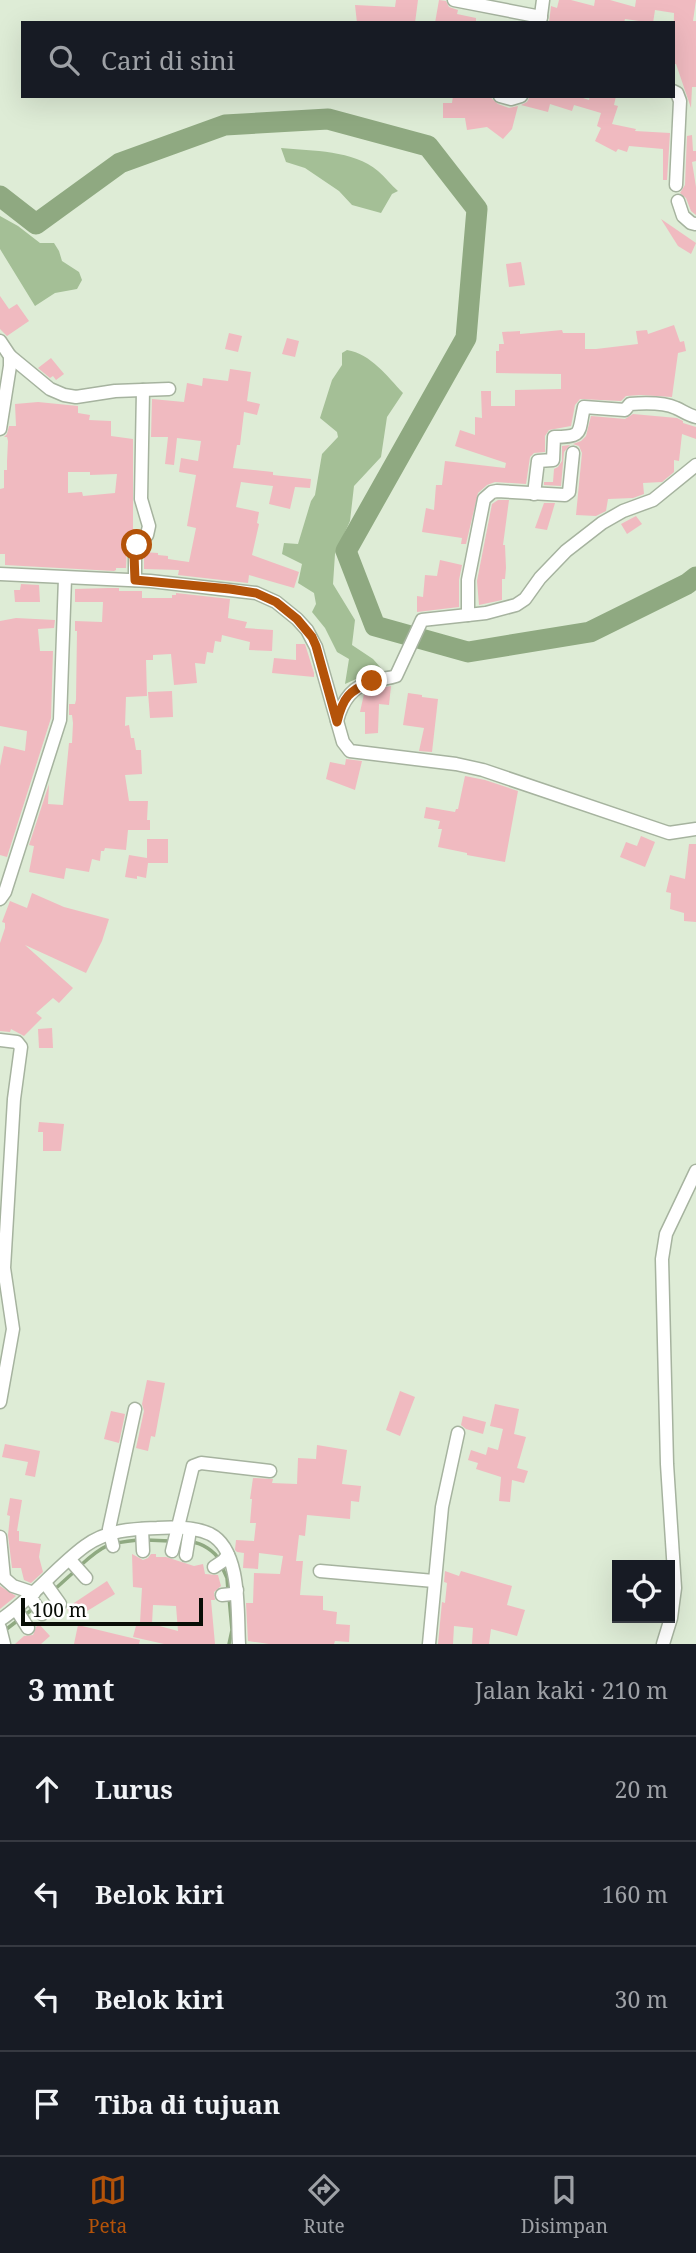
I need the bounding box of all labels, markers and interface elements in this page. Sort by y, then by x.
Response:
search box [21,21,675,98]
icon: search [45,41,83,79]
text: Cari di sini [101,42,235,78]
route start [121,529,152,560]
route end [356,665,387,696]
map controls [612,1560,675,1623]
button: locate [612,1560,675,1623]
scale bar [21,1595,203,1627]
text: 100 m [32,1597,87,1623]
text: 3 mnt [28,1669,115,1710]
text: Jalan kaki · 210 m [475,1674,668,1706]
icon: ahead [28,1770,66,1808]
text: Lurus [95,1771,173,1807]
text: 20 m [615,1773,668,1805]
icon: left [28,1875,66,1913]
text: Belok kiri [95,1876,224,1912]
text: 160 m [602,1878,668,1910]
icon: left [28,1980,66,2018]
text: Belok kiri [95,1981,224,2017]
text: 30 m [615,1983,668,2015]
icon: arrive [28,2085,66,2123]
text: Tiba di tujuan [95,2086,280,2122]
tab: Peta [88,2171,127,2239]
tab: Rute [303,2171,345,2239]
tab: Disimpan [521,2171,608,2239]

